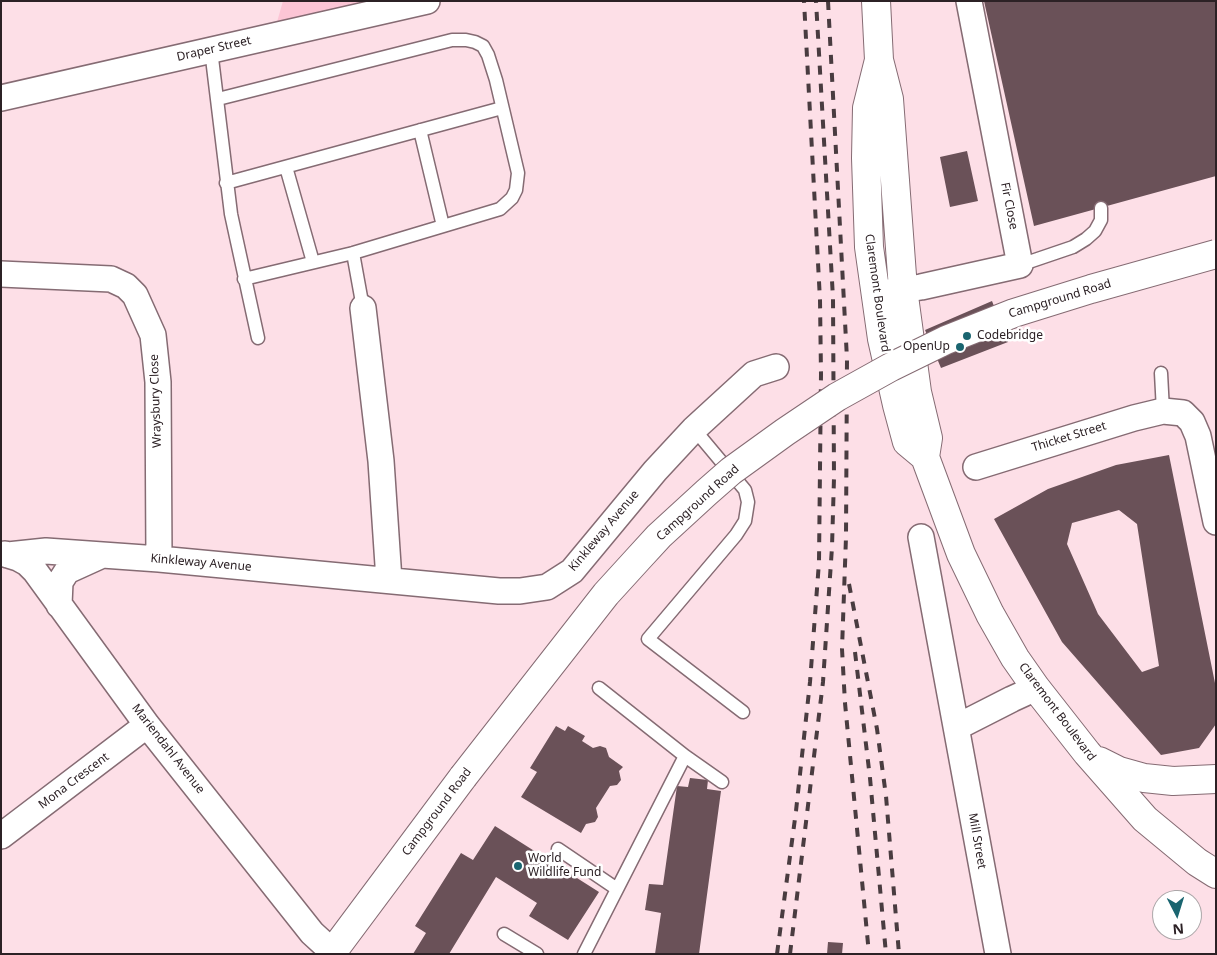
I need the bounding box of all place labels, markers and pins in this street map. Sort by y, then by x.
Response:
place label: Codebridge [977,329,1043,343]
marker: Codebridge [961,330,973,342]
place label: OpenUp [903,340,950,354]
marker: OpenUp [954,341,966,353]
place label: World Wildlife Fund [528,852,601,880]
marker: World Wildlife Fund [512,860,524,872]

